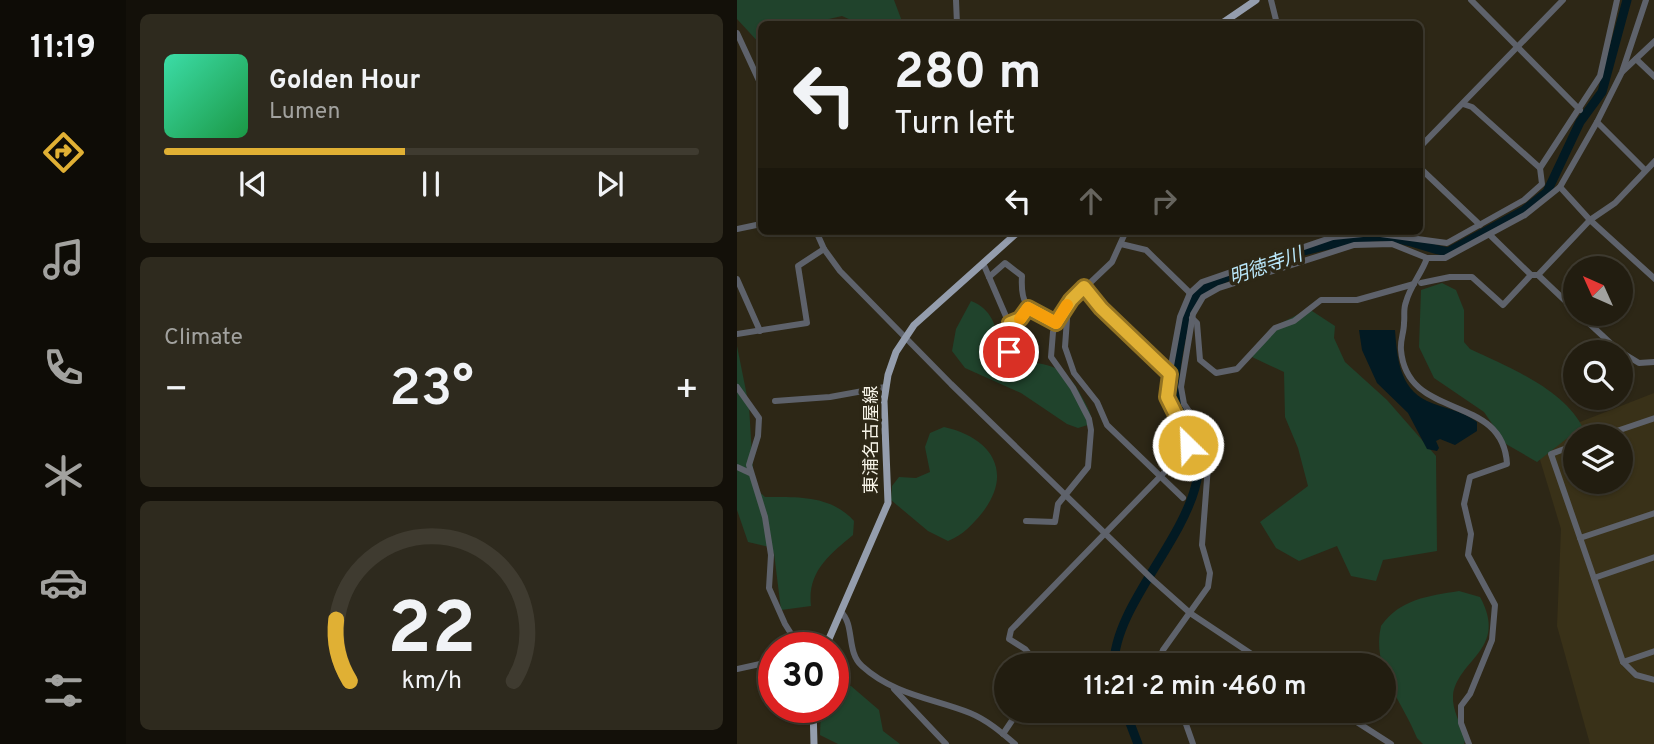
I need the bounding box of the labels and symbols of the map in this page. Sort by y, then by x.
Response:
water label: 明徳寺川 [1226,243,1308,291]
north arrow [1563,256,1633,326]
pin [979,322,1039,382]
street label: 東浦名古屋線 [861,386,884,494]
position arrow [1151,408,1225,482]
speed limit sign: 30 [758,632,849,723]

